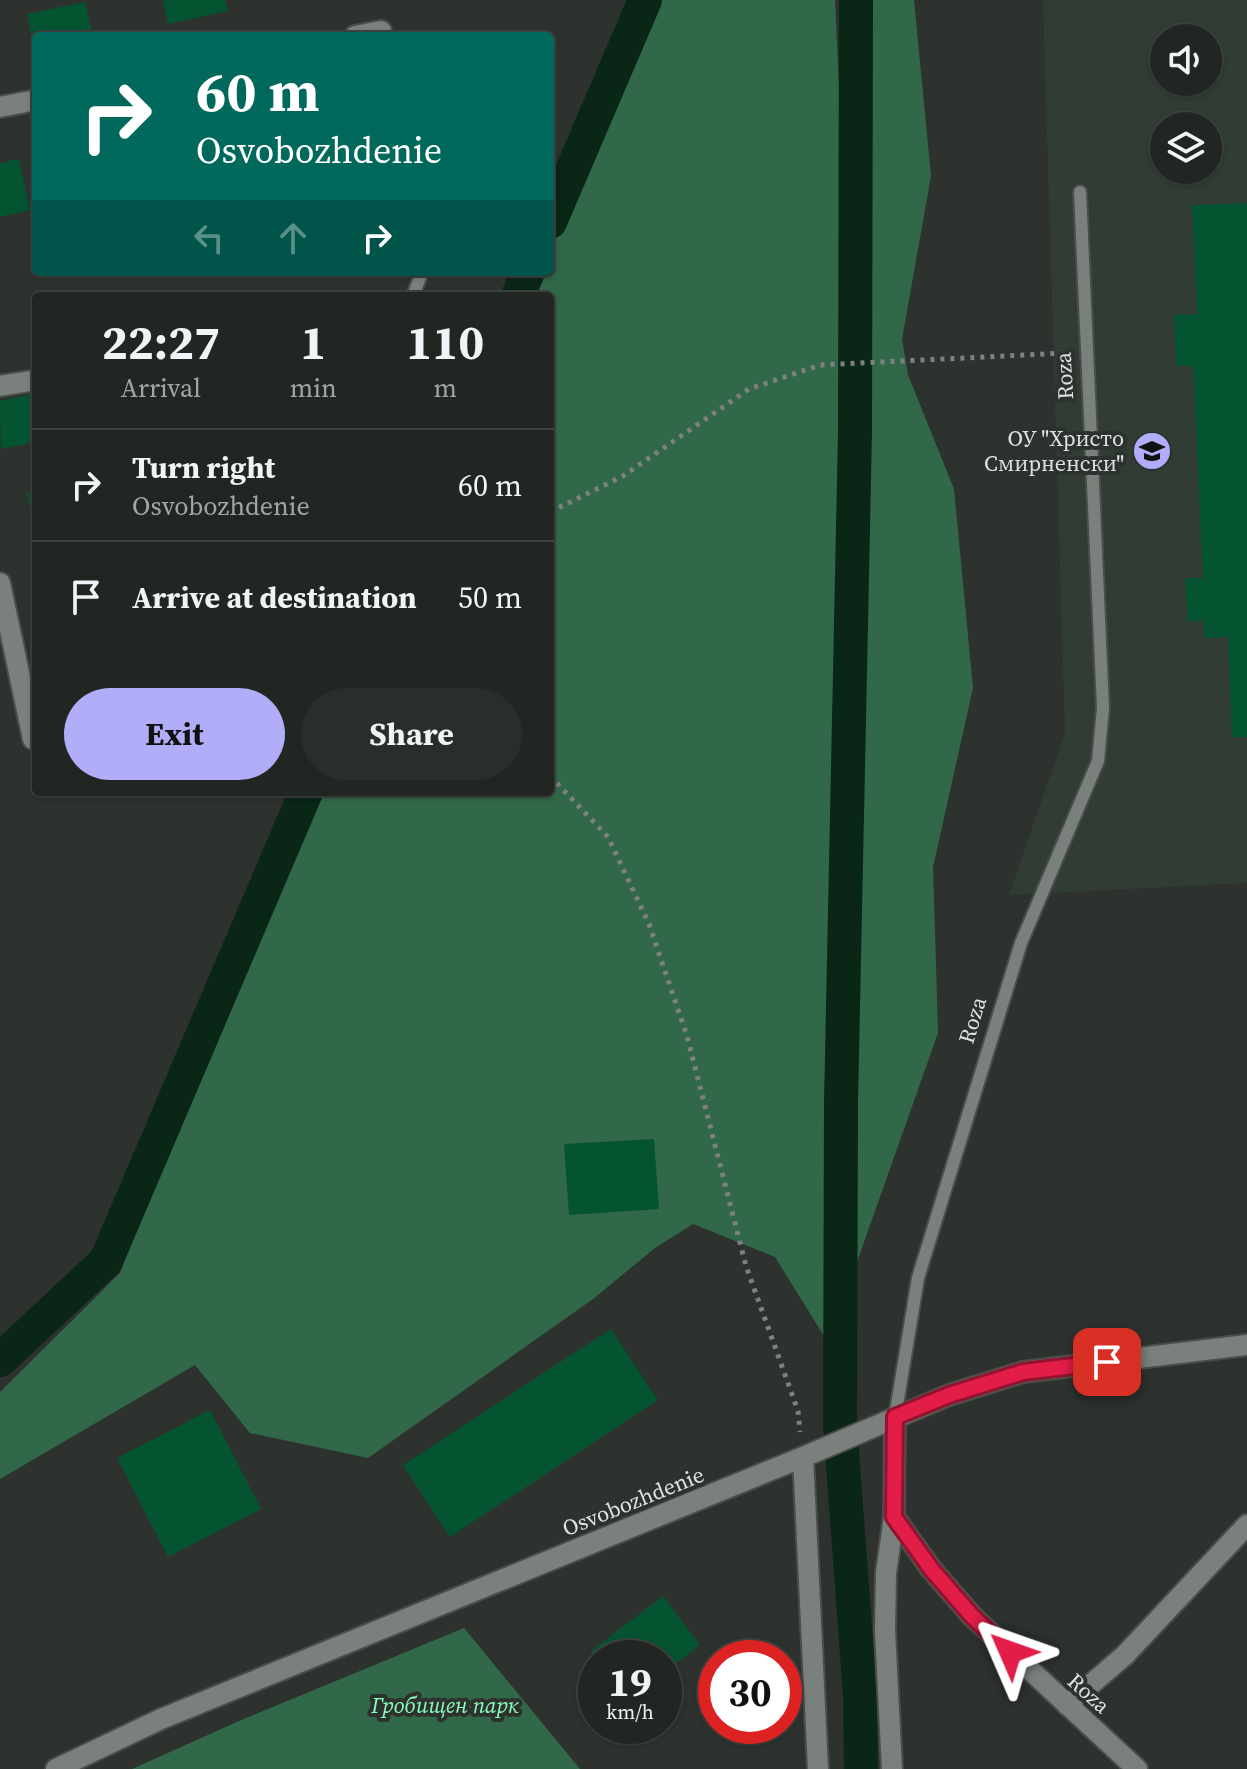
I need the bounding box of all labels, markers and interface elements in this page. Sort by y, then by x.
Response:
map controls [1150,24,1222,184]
button: sound [1150,24,1222,96]
text: 60 m [196,53,319,130]
icon: right [64,64,168,168]
button: layers [1150,112,1222,184]
text: Osvobozhdenie [196,126,442,175]
icon: left [187,216,231,260]
icon: ahead [271,216,315,260]
icon: right [355,216,399,260]
text: 22:27 [102,309,220,375]
text: 1 [300,309,326,375]
text: 110 [406,309,484,375]
street label: Roza [1048,351,1080,400]
text: Arrival [121,370,201,406]
text: min [290,370,337,406]
text: m [434,370,457,406]
place label: ОУ "Христо Смирненски" [984,423,1124,478]
school or university icon: ОУ "Христо Смирненски" [1131,430,1173,472]
text: Turn right [132,447,275,488]
icon: right [64,463,108,507]
text: 60 m [458,465,522,506]
text: Osvobozhdenie [132,488,310,524]
icon: arrive [64,575,108,619]
text: Arrive at destination [132,577,417,618]
text: 50 m [458,577,522,618]
button: Exit [64,688,285,780]
button: Share [301,688,522,780]
street label: Roza [951,992,994,1047]
pin [1073,1328,1141,1396]
icon: arrive [1085,1340,1129,1384]
street label: Osvobozhdenie [558,1459,708,1543]
position arrow [968,1610,1052,1694]
speed limit sign: 30 [698,1640,802,1744]
text: 19 [608,1655,652,1709]
street label: Roza [1061,1666,1117,1721]
park label: Гробищен парк [370,1690,519,1720]
text: km/h [606,1698,654,1726]

